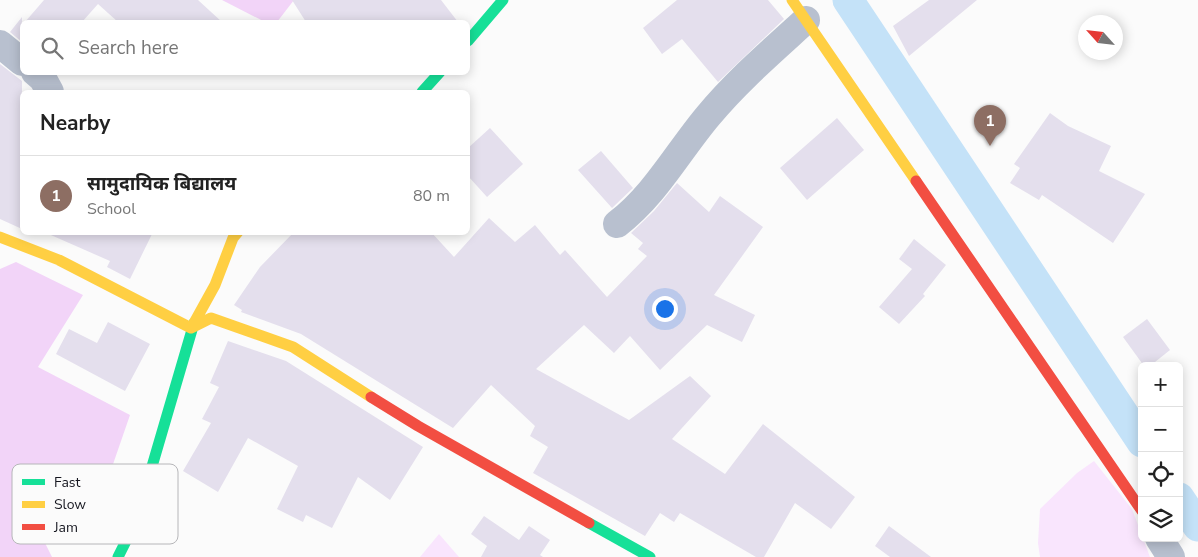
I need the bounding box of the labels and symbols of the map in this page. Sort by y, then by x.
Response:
north arrow [1078,15,1123,60]
pin: 1 [974,105,1006,146]
your location [652,296,678,322]
legend [12,464,178,544]
text: Fast [54,473,80,492]
text: Slow [54,495,86,514]
text: Jam [53,518,78,537]

